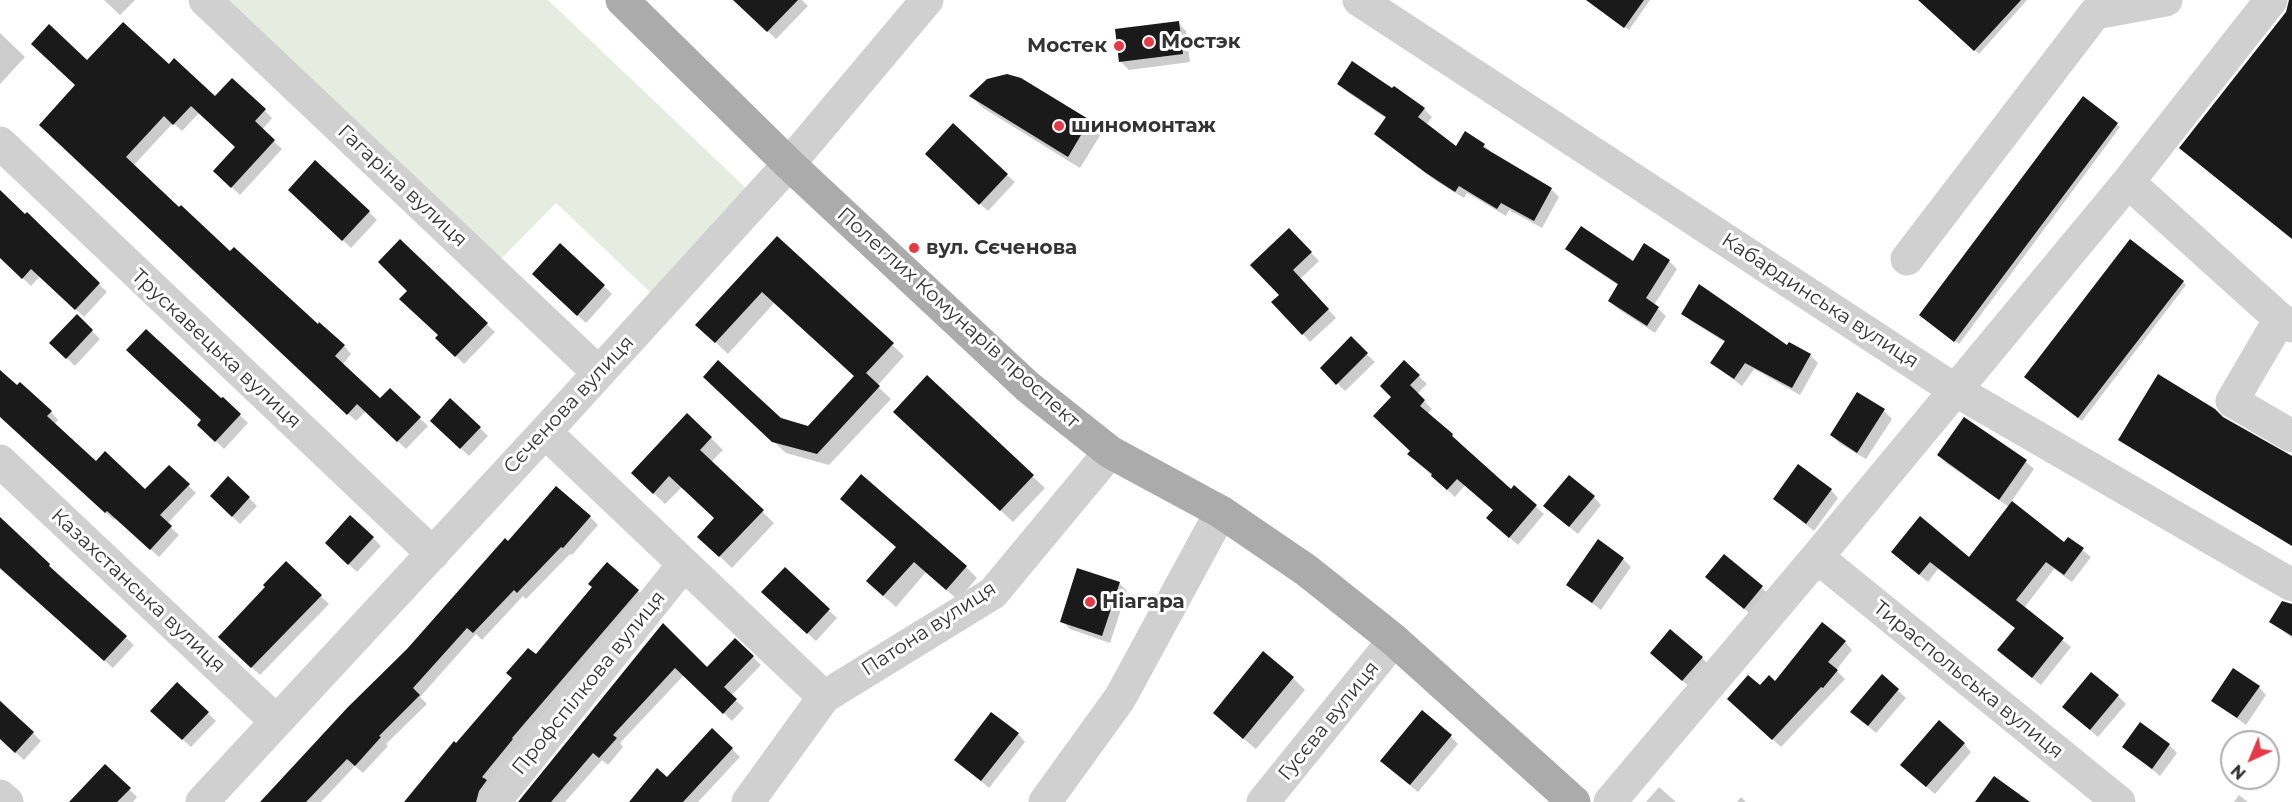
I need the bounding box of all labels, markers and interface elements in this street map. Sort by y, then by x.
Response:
place label: Мостэк [1161,30,1240,54]
place label: Мостек [1027,34,1107,58]
marker: Мостэк [1142,35,1156,49]
marker: Мостек [1112,39,1126,53]
place label: шиномонтаж [1071,114,1216,138]
marker: шиномонтаж [1052,119,1066,133]
street label: Гагаріна вулиця [332,120,472,252]
street label: Полеглих Комунарів проспект [832,203,1084,433]
street label: Кабардинська вулиця [1717,228,1923,374]
place label: вул. Сєченова [926,236,1077,260]
marker: вул. Сєченова [907,241,921,255]
street label: Трускавецька вулиця [126,264,306,434]
street label: Сєченова вулиця [499,331,639,479]
street label: Казахстанська вулиця [46,504,230,678]
street label: Патона вулиця [857,577,1001,681]
street label: Профспілкова вулиця [507,586,671,780]
place label: Ніагара [1102,590,1185,614]
marker: Ніагара [1083,595,1097,609]
street label: Тираспольська вулиця [1868,596,2068,764]
street label: Гусєва вулиця [1274,657,1384,785]
north arrow [2220,730,2280,790]
text: N [2227,761,2250,783]

